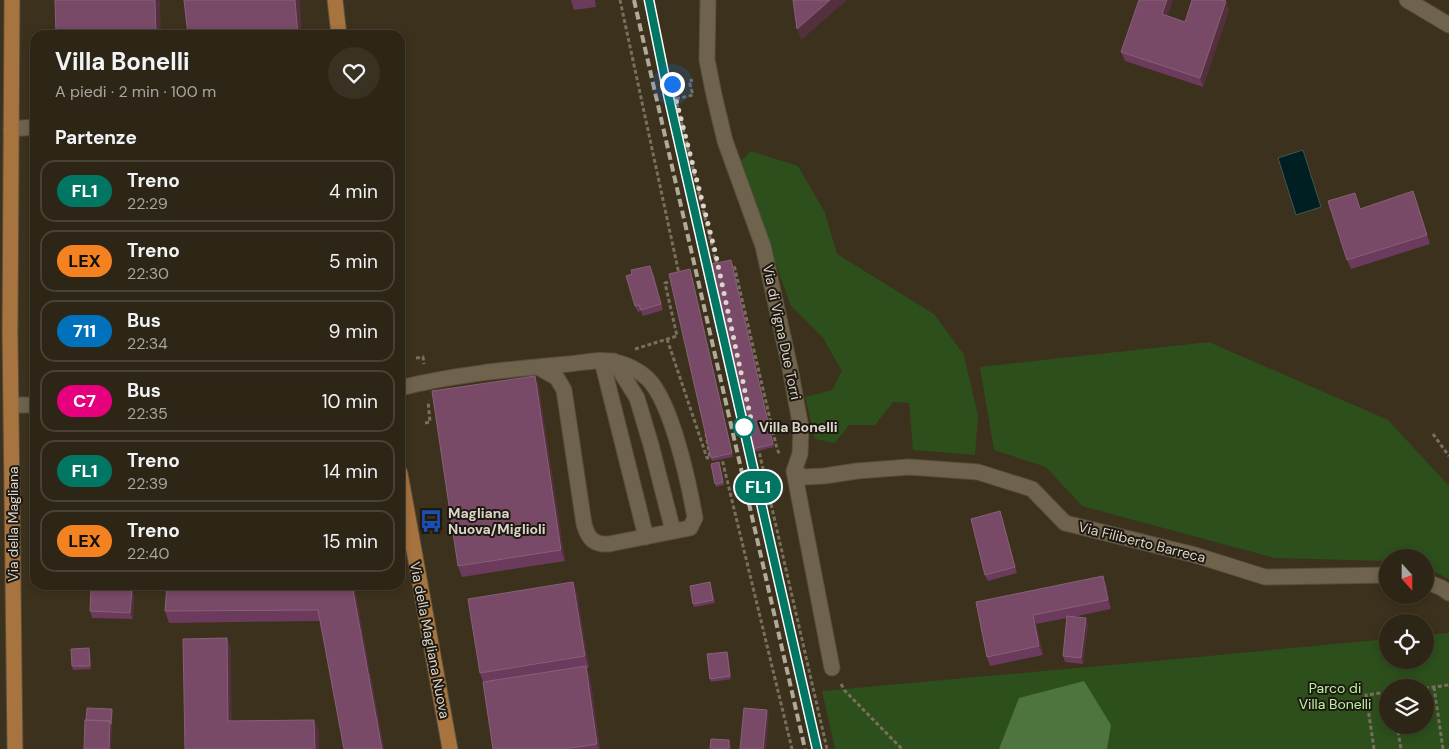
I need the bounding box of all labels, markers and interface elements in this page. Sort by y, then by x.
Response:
text: Villa Bonelli [55,46,190,77]
button: heart [328,47,380,99]
your location [660,72,685,97]
text: A piedi · 2 min · 100 m [55,81,216,102]
text: Partenze [55,125,137,150]
text: Treno [127,168,180,193]
text: FL1 [72,179,97,203]
text: 4 min [329,179,378,204]
text: 22:29 [127,193,168,214]
text: Treno [127,238,180,263]
text: LEX [68,249,101,273]
text: 5 min [329,249,378,274]
text: 22:30 [127,263,169,284]
street label: Via di Vigna Due Torri [759,263,805,401]
text: Bus [127,308,161,333]
text: 711 [73,319,96,343]
text: 9 min [329,319,378,344]
text: 22:34 [127,333,168,354]
text: Bus [127,378,161,403]
text: C7 [73,389,96,413]
text: 10 min [322,389,378,414]
text: 22:35 [127,403,168,424]
marker: Villa Bonelli [733,416,755,438]
place label: Villa Bonelli [759,418,838,436]
text: Treno [127,448,180,473]
text: FL1 [72,459,97,483]
text: 14 min [323,459,378,484]
street label: Via della Magliana [4,466,22,582]
line badge: FL1 [729,471,787,503]
text: 22:39 [127,473,168,494]
text: FL1 [745,475,771,499]
place label: Magliana Nuova/Miglioli [448,504,546,538]
bus stop icon: Magliana Nuova/Miglioli [418,508,444,534]
text: Treno [127,518,180,543]
street label: Via Filiberto Barreca [1077,518,1207,566]
text: LEX [68,529,101,553]
text: 15 min [323,529,378,554]
text: 22:40 [127,543,169,564]
north arrow [1379,549,1434,604]
map controls [1379,549,1434,734]
street label: Via della Magliana Nuova [406,560,454,720]
button: locate [1379,614,1434,669]
park label: Parco di Villa Bonelli [1299,679,1371,713]
button: layers [1379,679,1434,734]

